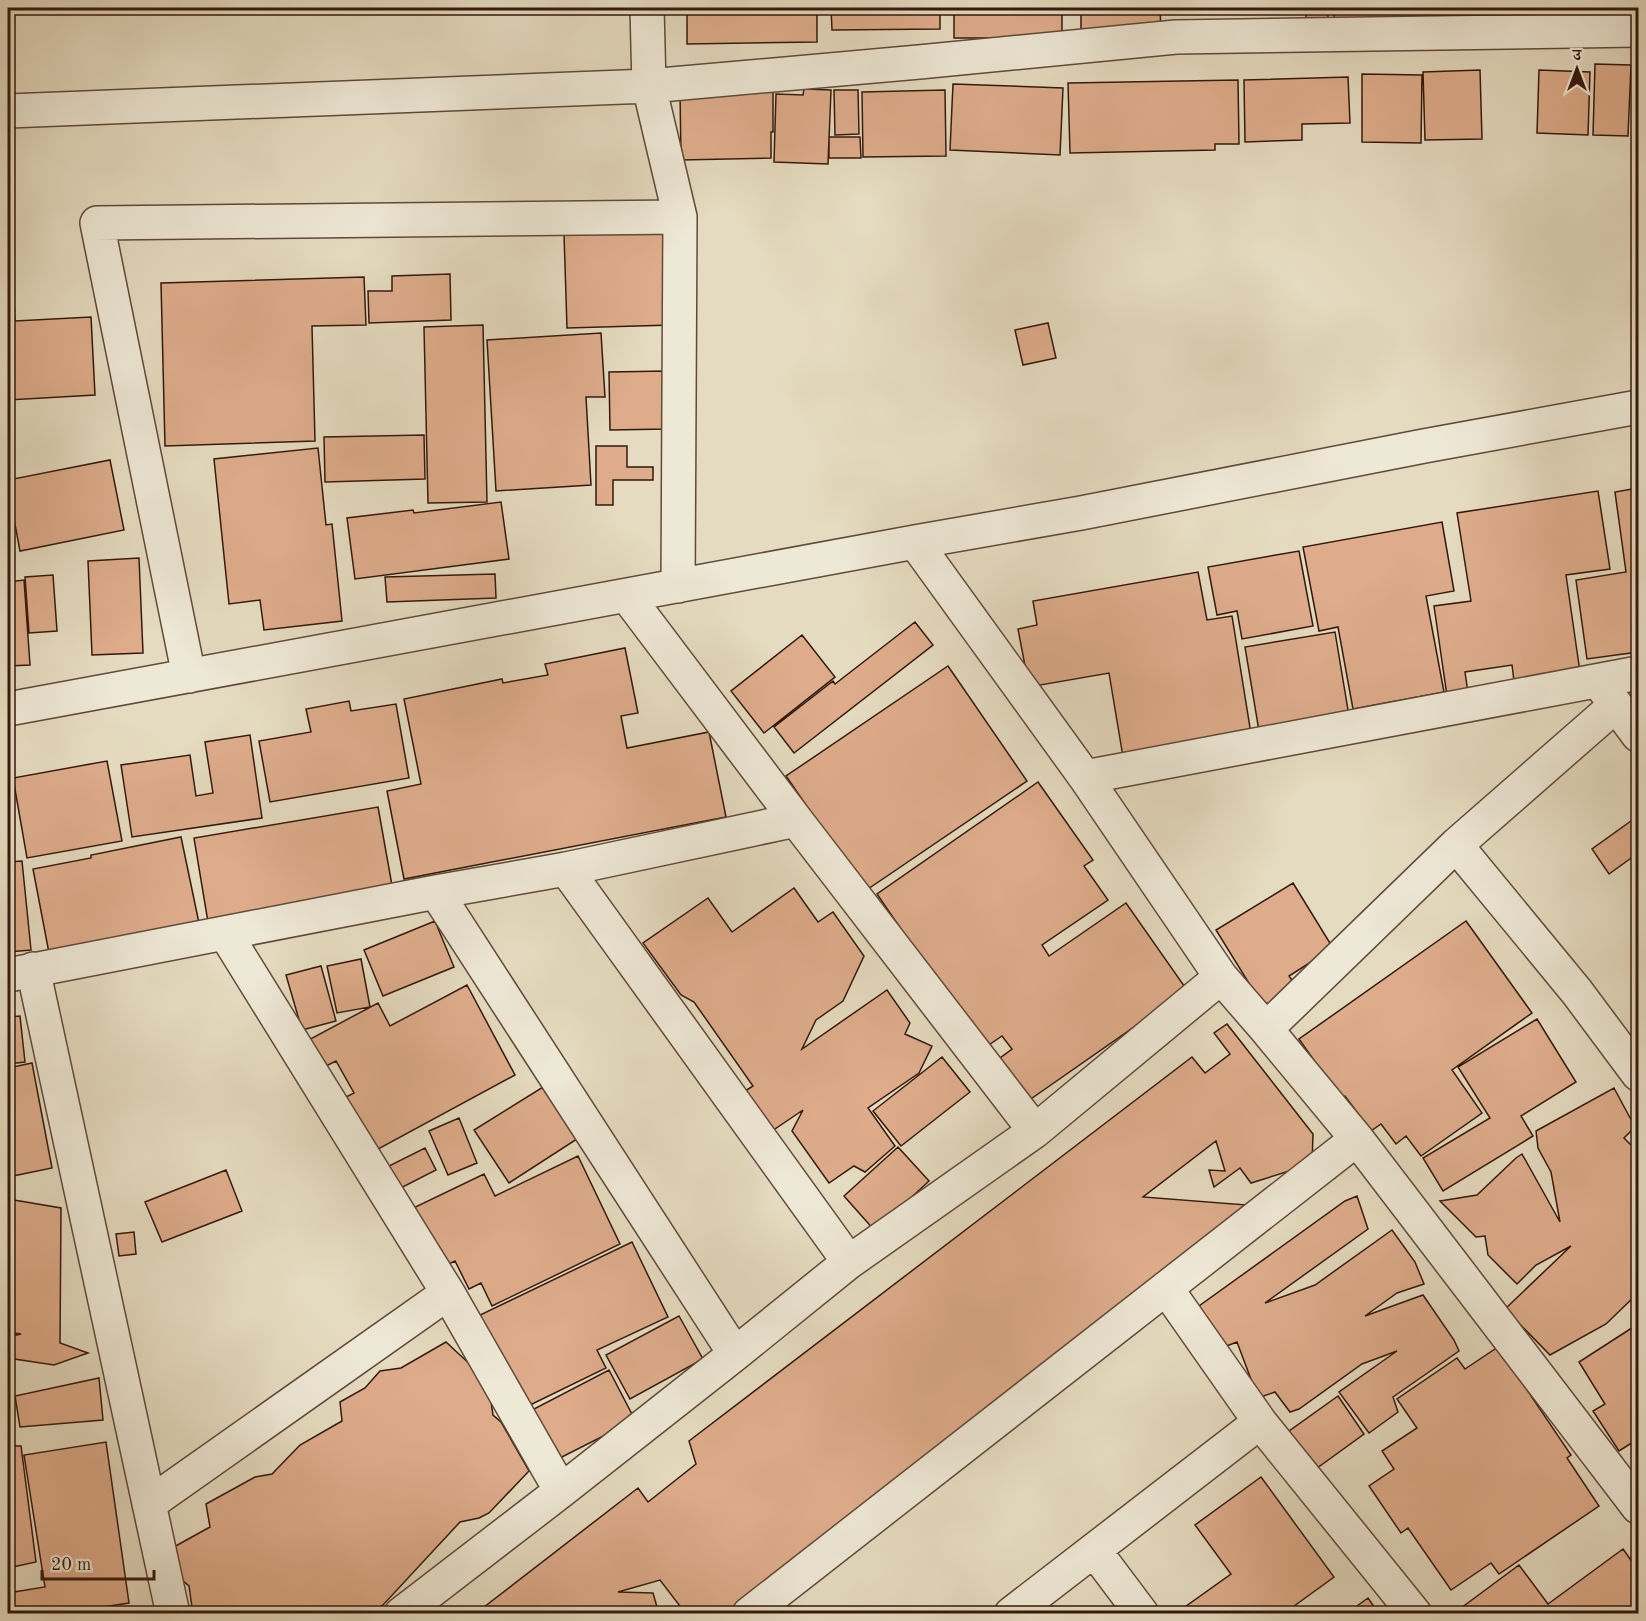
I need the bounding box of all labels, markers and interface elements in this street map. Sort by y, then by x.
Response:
north arrow [1547,39,1607,99]
text: उ [1572,48,1583,64]
scale bar [42,1543,154,1581]
text: 20 m [51,1556,91,1574]

